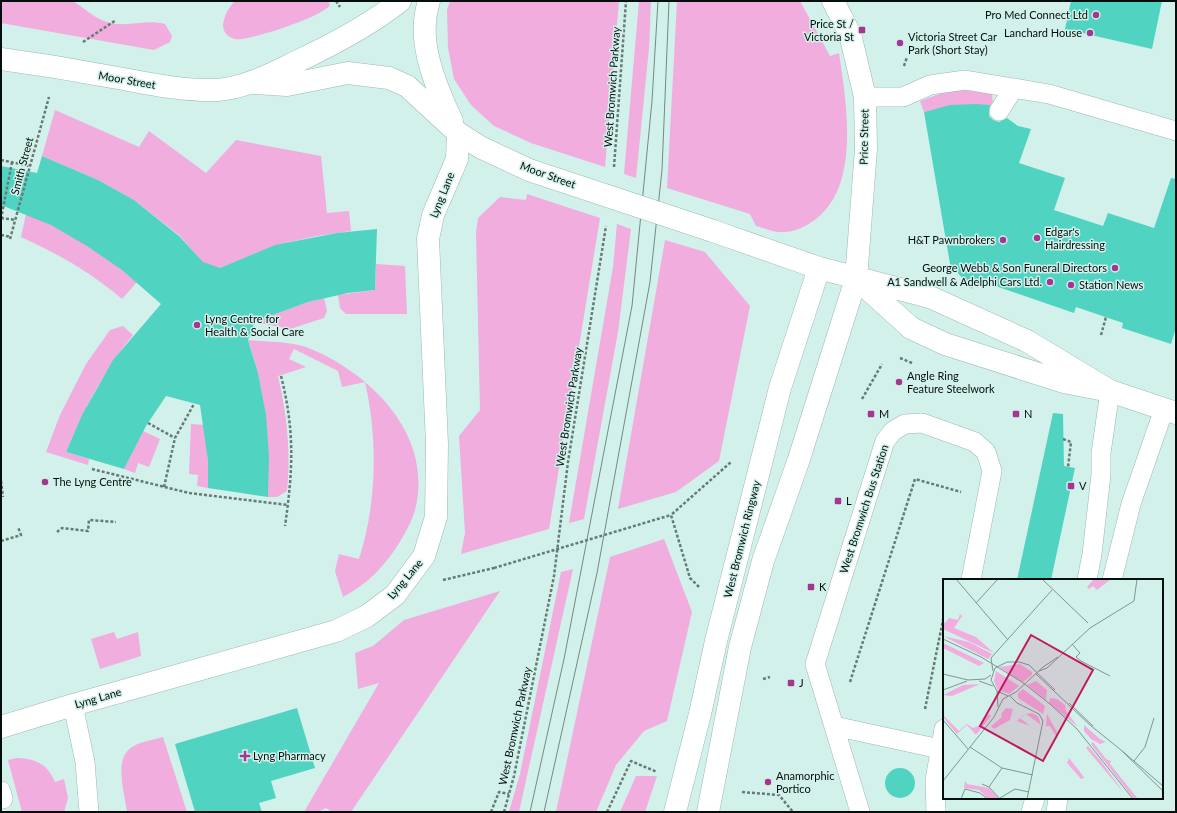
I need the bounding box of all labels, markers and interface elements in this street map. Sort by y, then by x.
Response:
place label: Pro Med Connect Ltd [985,8,1088,21]
marker: Pro Med Connect Ltd [1091,10,1101,20]
place label: Price St / Victoria St [804,17,854,43]
marker: Price St / Victoria St [857,25,867,35]
street label: West Bromwich Parkway [601,26,622,148]
place label: Lanchard House [1004,26,1082,39]
marker: Lanchard House [1085,28,1095,38]
place label: Victoria Street Car Park (Short Stay) [908,30,997,56]
marker: Victoria Street Car Park (Short Stay) [895,38,905,48]
street label: Moor Street [97,68,157,91]
street label: Price Street [857,109,870,165]
street label: Smith Street [8,135,35,196]
street label: Moor Street [519,158,578,191]
street label: Lyng Lane [427,170,457,220]
place label: Edgar's Hairdressing [1045,225,1105,251]
place label: H&T Pawnbrokers [908,233,995,246]
marker: Edgar's Hairdressing [1032,233,1042,243]
marker: H&T Pawnbrokers [998,235,1008,245]
place label: George Webb & Son Funeral Directors [922,261,1107,274]
marker: George Webb & Son Funeral Directors [1110,263,1120,273]
place label: A1 Sandwell & Adelphi Cars Ltd. [887,275,1042,288]
marker: A1 Sandwell & Adelphi Cars Ltd. [1045,277,1055,287]
place label: Station News [1079,278,1144,291]
marker: Station News [1066,280,1076,290]
place label: Lyng Centre for Health & Social Care [205,312,304,338]
marker: Lyng Centre for Health & Social Care [192,320,202,330]
street label: West Bromwich Parkway [553,346,584,468]
place label: Angle Ring Feature Steelwork [907,369,995,395]
marker: Angle Ring Feature Steelwork [894,377,904,387]
place label: M [879,407,889,420]
place label: N [1024,407,1032,420]
marker: M [866,409,876,419]
marker: N [1011,409,1021,419]
street label: West Bromwich Bus Station [837,443,890,575]
place label: The Lyng Centre [53,475,132,488]
marker: The Lyng Centre [40,477,50,487]
street label: West Bromwich Ringway [721,479,762,599]
place label: V [1079,479,1087,492]
marker: V [1066,481,1076,491]
place label: L [846,494,852,507]
marker: L [833,496,843,506]
street label: Lyng Lane [384,556,425,601]
inset map [943,579,1163,799]
place label: K [819,580,827,593]
marker: K [806,582,816,592]
street label: West Bromwich Parkway [496,665,533,786]
place label: J [799,676,804,689]
marker: J [786,678,796,688]
street label: Lyng Lane [73,685,123,710]
place label: Lyng Pharmacy [253,749,326,762]
marker: Lyng Pharmacy [240,751,250,761]
place label: Anamorphic Portico [776,769,835,795]
marker: Anamorphic Portico [763,777,773,787]

